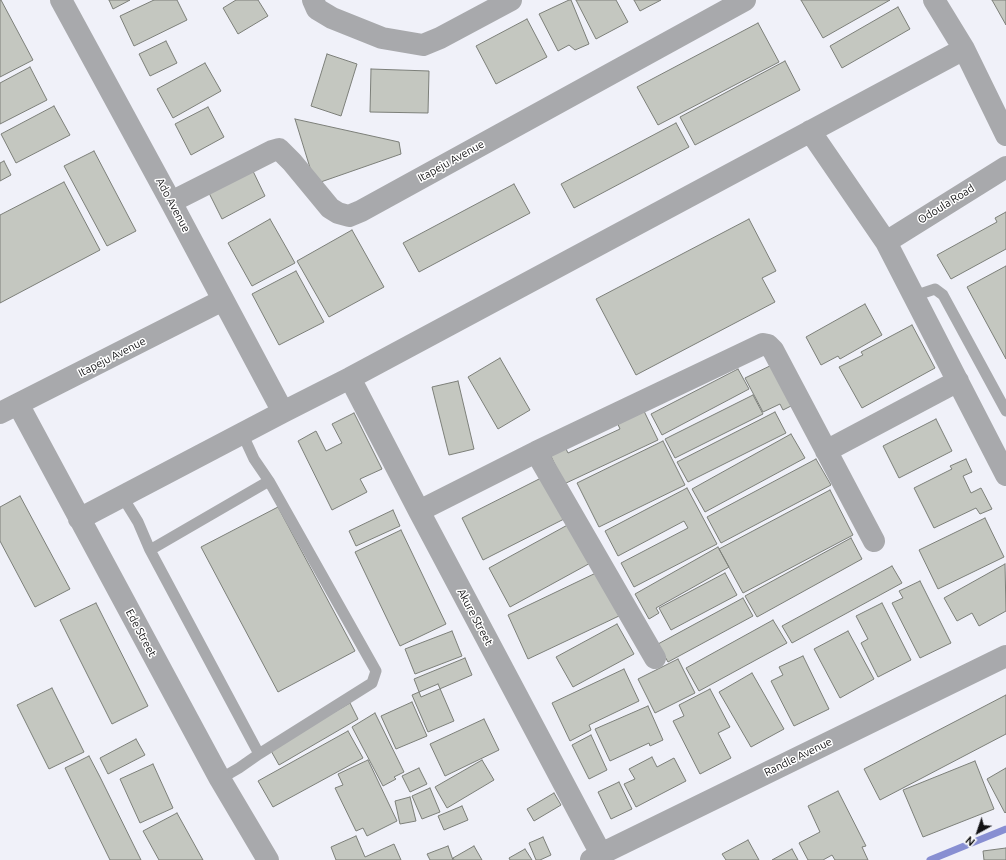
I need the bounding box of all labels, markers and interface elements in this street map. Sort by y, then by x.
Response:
street label: Itapeju Avenue [416,137,486,185]
street label: Ado Avenue [153,176,193,234]
street label: Odoula Road [915,181,977,227]
street label: Itapeju Avenue [76,334,148,380]
street label: Akure Street [455,586,495,648]
street label: Ede Street [123,607,159,659]
street label: Randle Avenue [762,735,834,779]
north arrow [958,812,998,852]
text: N [963,834,977,848]

